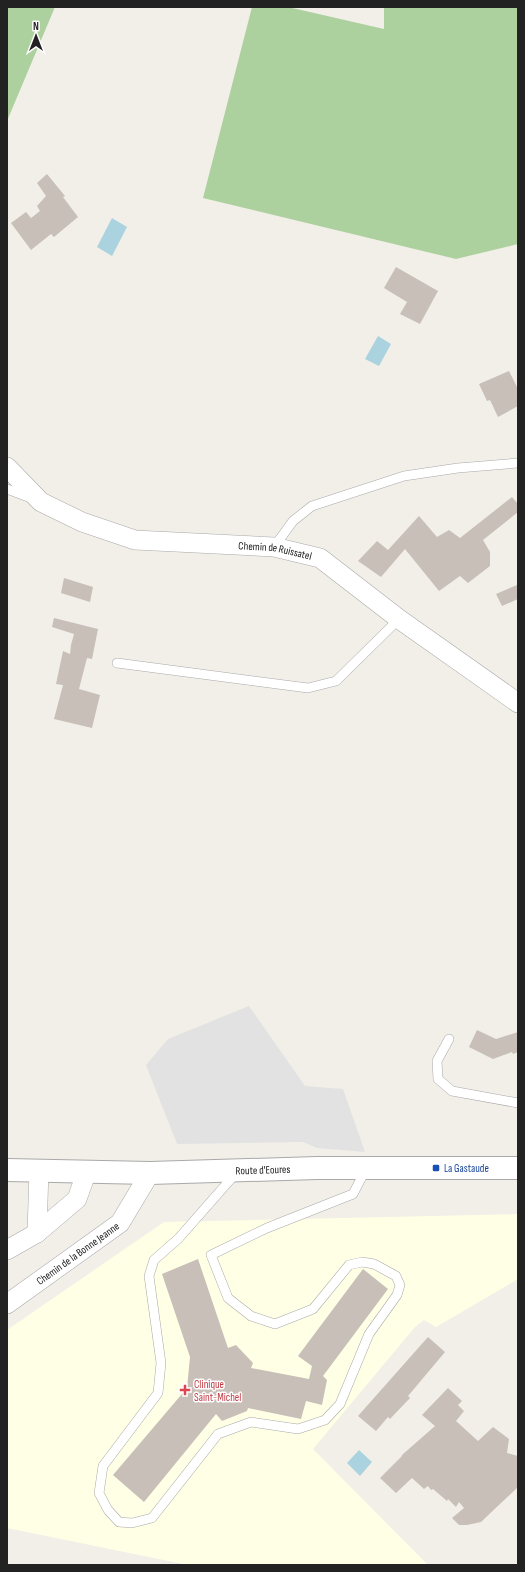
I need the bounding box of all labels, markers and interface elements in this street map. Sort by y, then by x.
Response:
north arrow [16,16,56,56]
text: N [33,20,39,33]
street label: Chemin de Ruissatel [238,539,313,563]
place label: La Gastaude [444,1162,489,1175]
street label: Route d'Eoures [235,1163,291,1177]
marker: La Gastaude [431,1163,441,1173]
street label: Chemin de la Bonne Jeanne [34,1220,122,1288]
place label: Clinique Saint-Michel [194,1378,241,1404]
marker: Clinique Saint-Michel [179,1384,191,1396]

